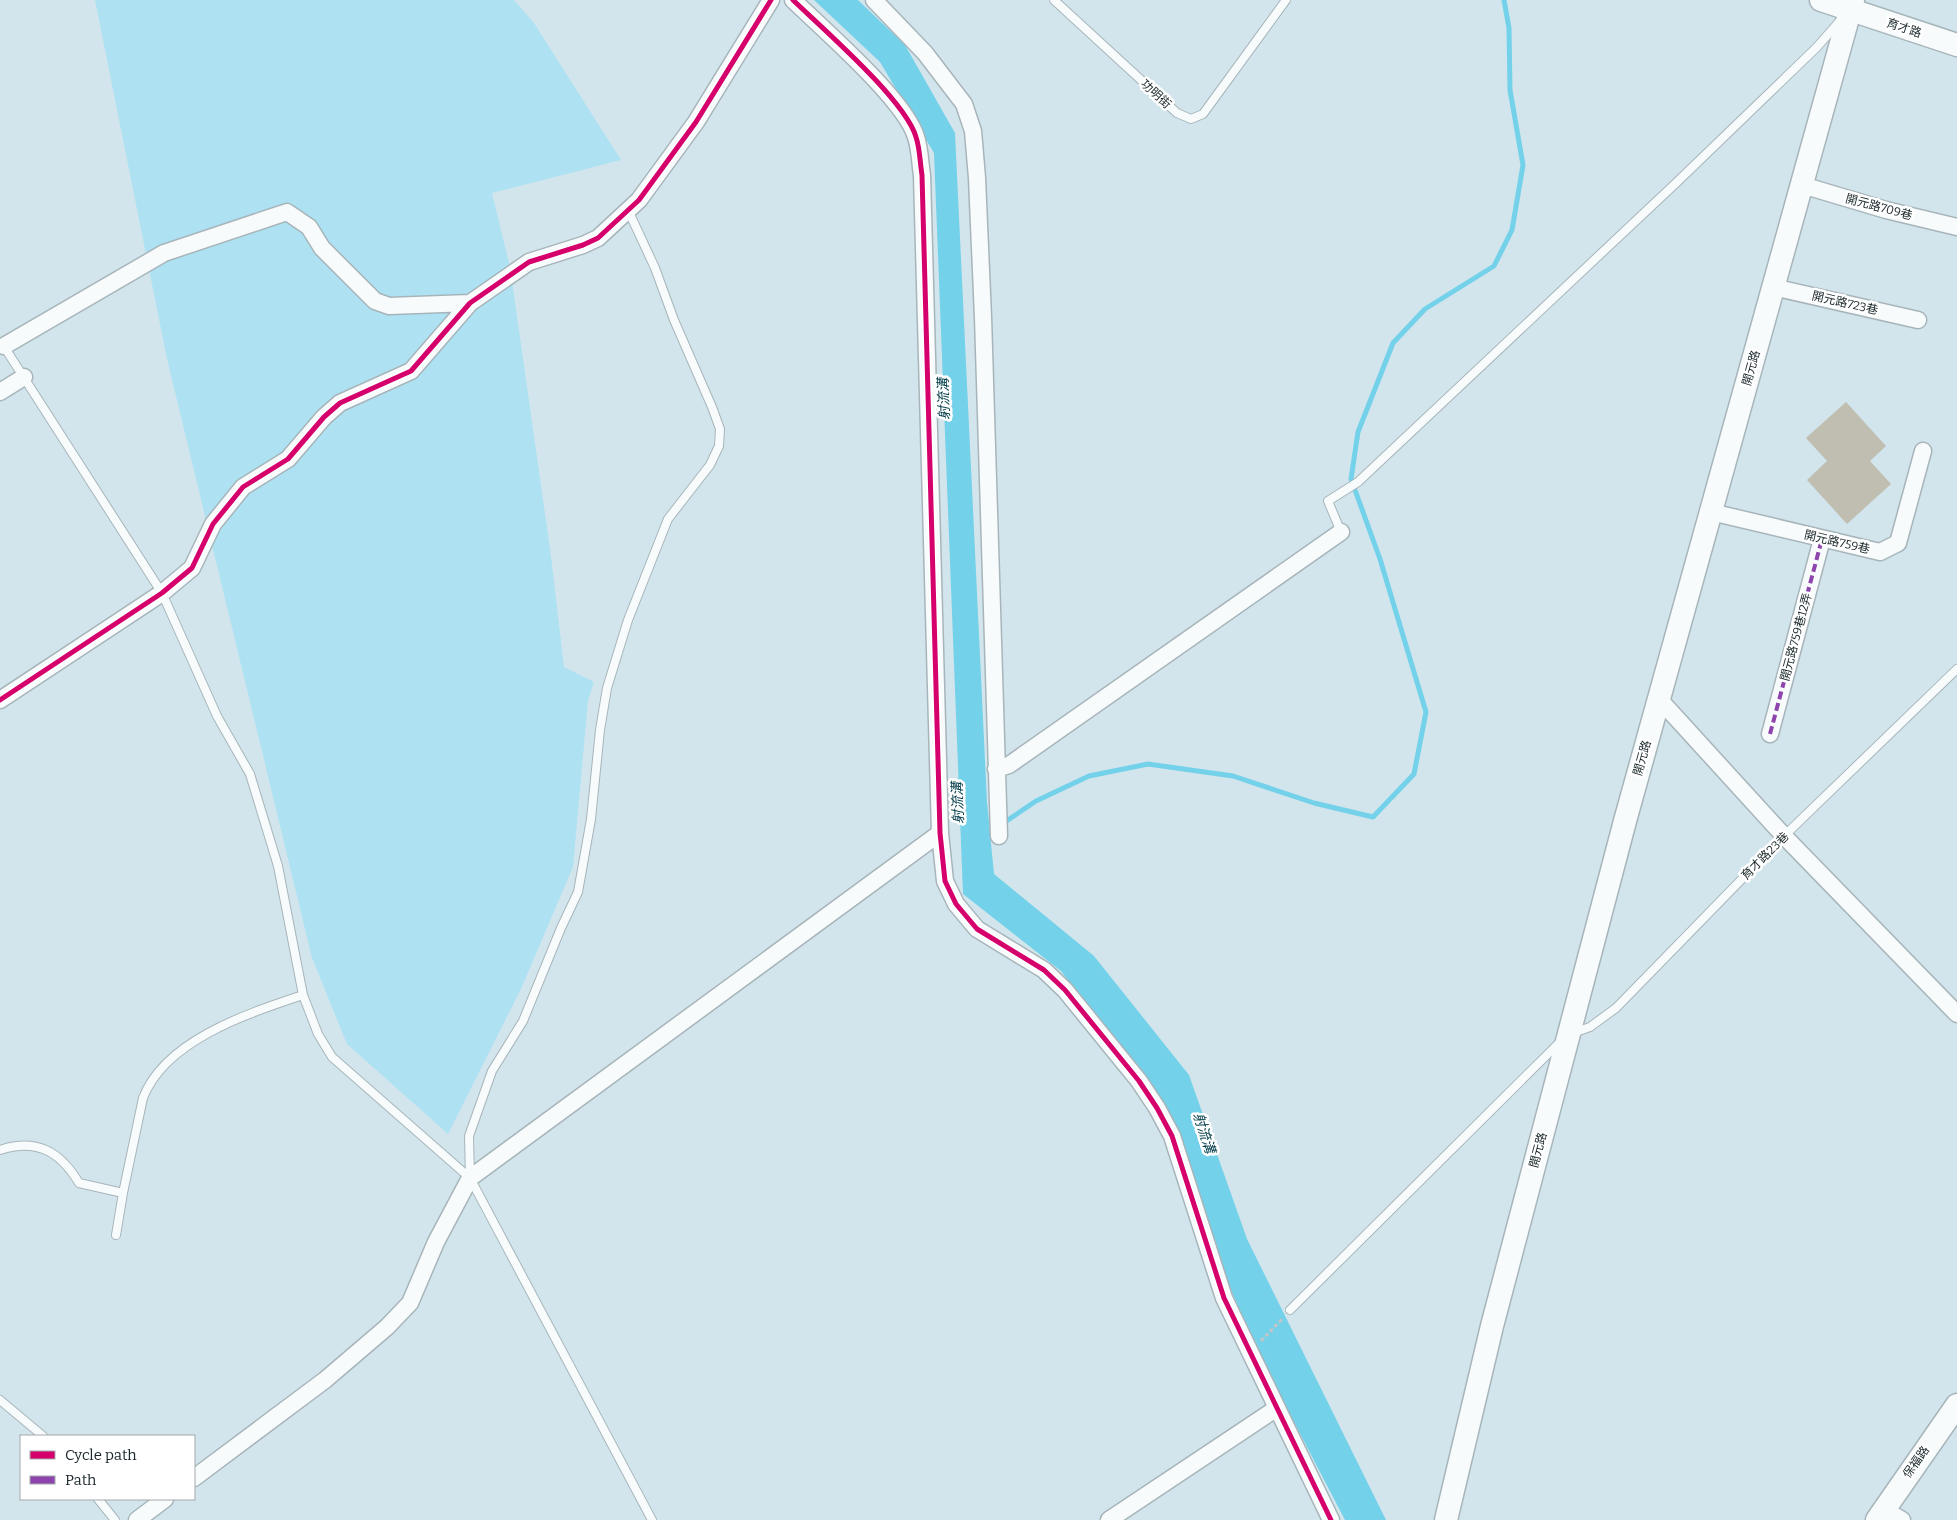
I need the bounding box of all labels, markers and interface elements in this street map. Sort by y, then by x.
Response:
street label: 育才路 [1885,16,1923,40]
street label: 功明街 [1138,77,1174,111]
street label: 開元路709巷 [1844,191,1914,223]
street label: 開元路723巷 [1811,289,1879,317]
street label: 開元路 [1739,349,1763,387]
water label: 射流溝 [935,376,953,420]
street label: 開元路759巷 [1803,528,1871,556]
street label: 開元路759巷12弄 [1778,591,1814,683]
street label: 開元路 [1630,739,1654,777]
water label: 射流溝 [949,780,967,824]
street label: 育才路23巷 [1738,829,1792,883]
water label: 射流溝 [1189,1110,1219,1158]
street label: 開元路 [1527,1131,1549,1169]
legend [20,1435,195,1500]
street label: 保福路 [1900,1443,1932,1481]
text: Cycle path [65,1446,137,1464]
text: Path [65,1471,97,1489]

